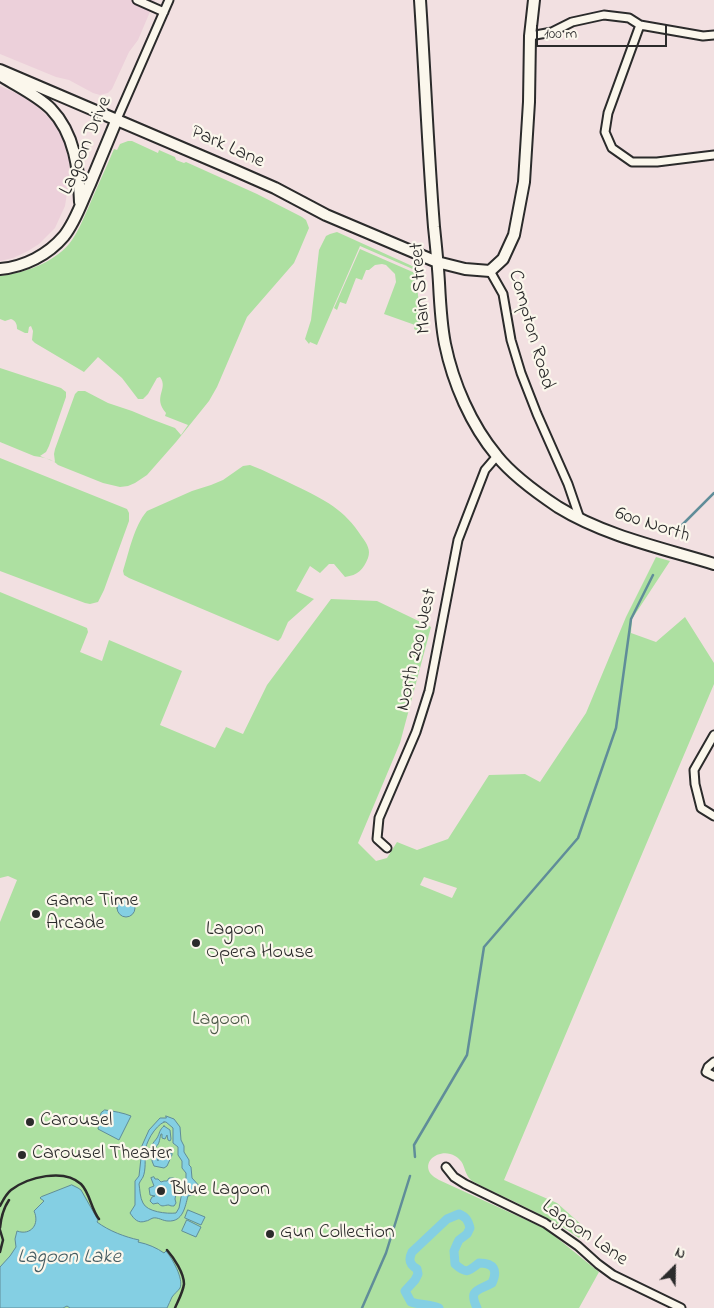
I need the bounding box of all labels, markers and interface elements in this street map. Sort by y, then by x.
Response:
scale bar [539,15,670,47]
text: 100 m [544,23,577,45]
street label: Lagoon Drive [56,93,118,199]
street label: Park Lane [186,121,268,175]
street label: Main Street [406,241,438,335]
street label: Compton Road [501,267,559,393]
street label: 600 North [611,503,693,549]
street label: North 200 West [392,586,444,714]
place label: Game Time Arcade [46,890,138,937]
marker: Game Time Arcade [30,908,42,920]
place label: Lagoon Opera House [206,919,314,966]
marker: Lagoon Opera House [190,937,202,949]
park label: Lagoon [192,1009,250,1033]
place label: Carousel [40,1110,112,1134]
marker: Carousel [24,1116,36,1128]
place label: Carousel Theater [32,1143,172,1167]
marker: Carousel Theater [16,1149,28,1161]
place label: Blue Lagoon [171,1179,270,1203]
marker: Blue Lagoon [155,1185,167,1197]
street label: Lagoon Lane [536,1196,632,1272]
place label: Gun Collection [280,1222,395,1246]
marker: Gun Collection [264,1228,276,1240]
text: N [672,1242,689,1265]
north arrow [649,1243,699,1293]
water label: Lagoon Lake [17,1246,121,1272]

